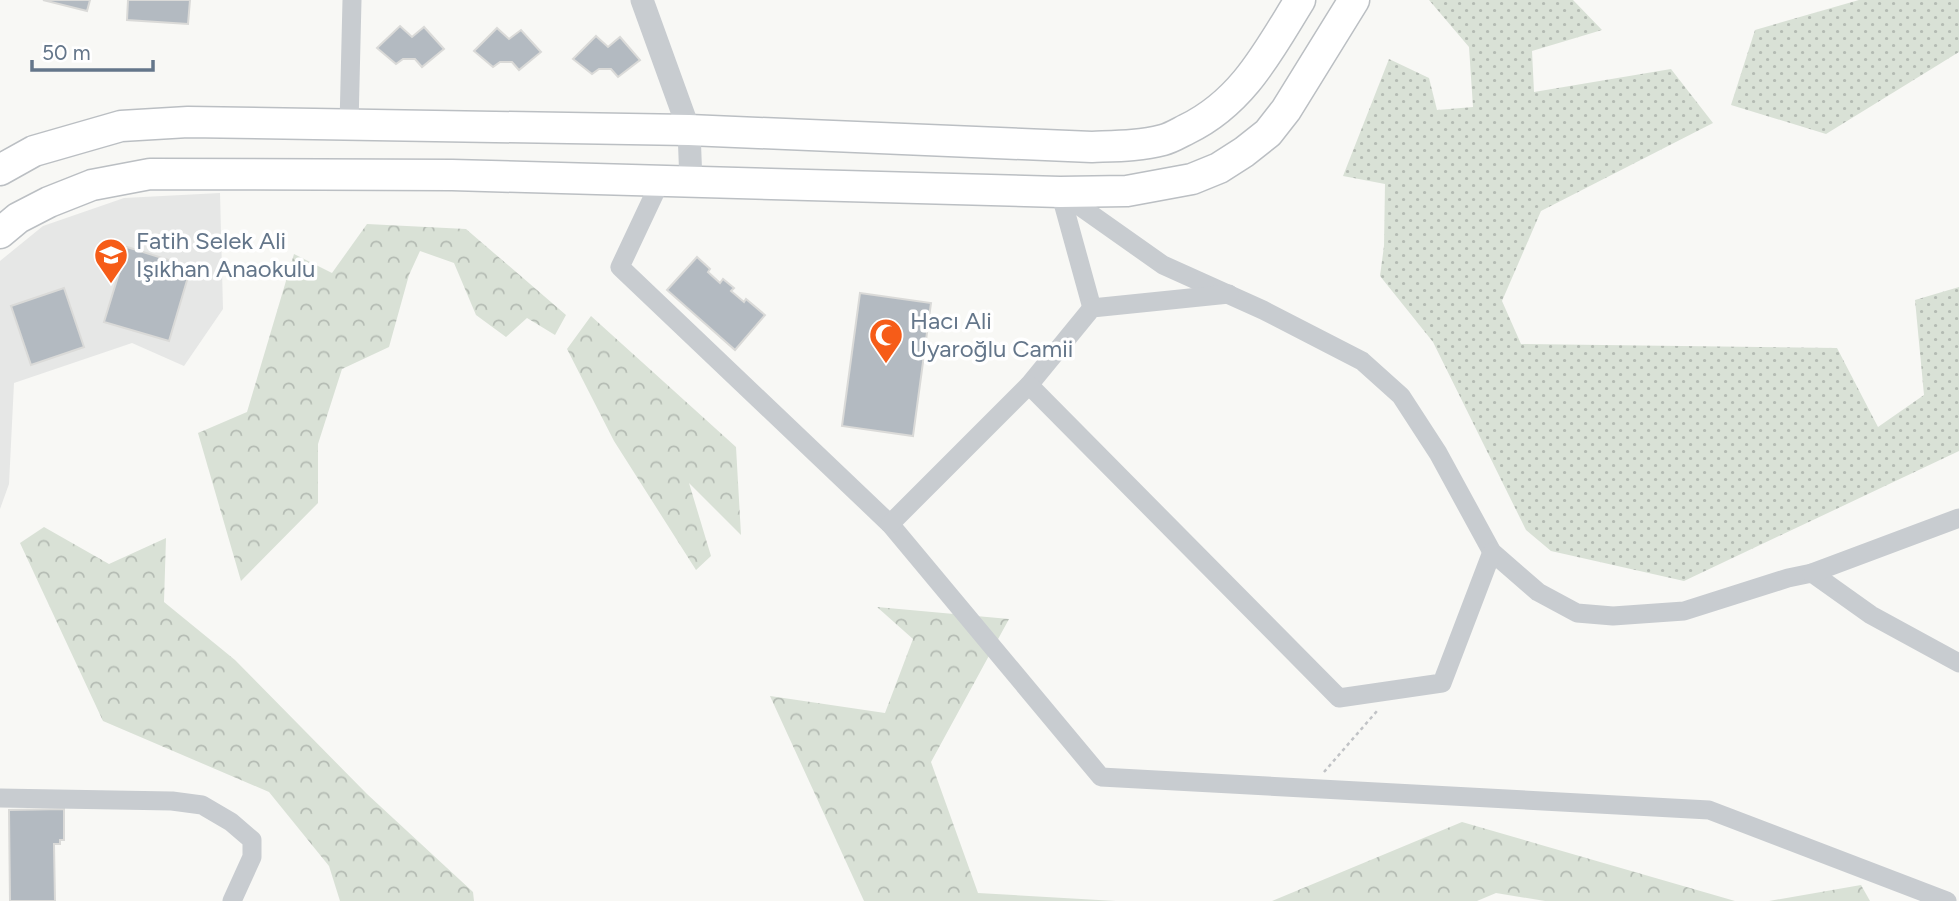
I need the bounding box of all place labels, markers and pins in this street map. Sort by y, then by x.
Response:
place label: Fatih Selek Ali Işıkhan Anaokulu [136,226,315,283]
school or university icon: Fatih Selek Ali Işıkhan Anaokulu [92,236,130,285]
place label: Hacı Ali Uyaroğlu Camii [910,306,1073,363]
mosque icon: Hacı Ali Uyaroğlu Camii [867,316,905,365]

